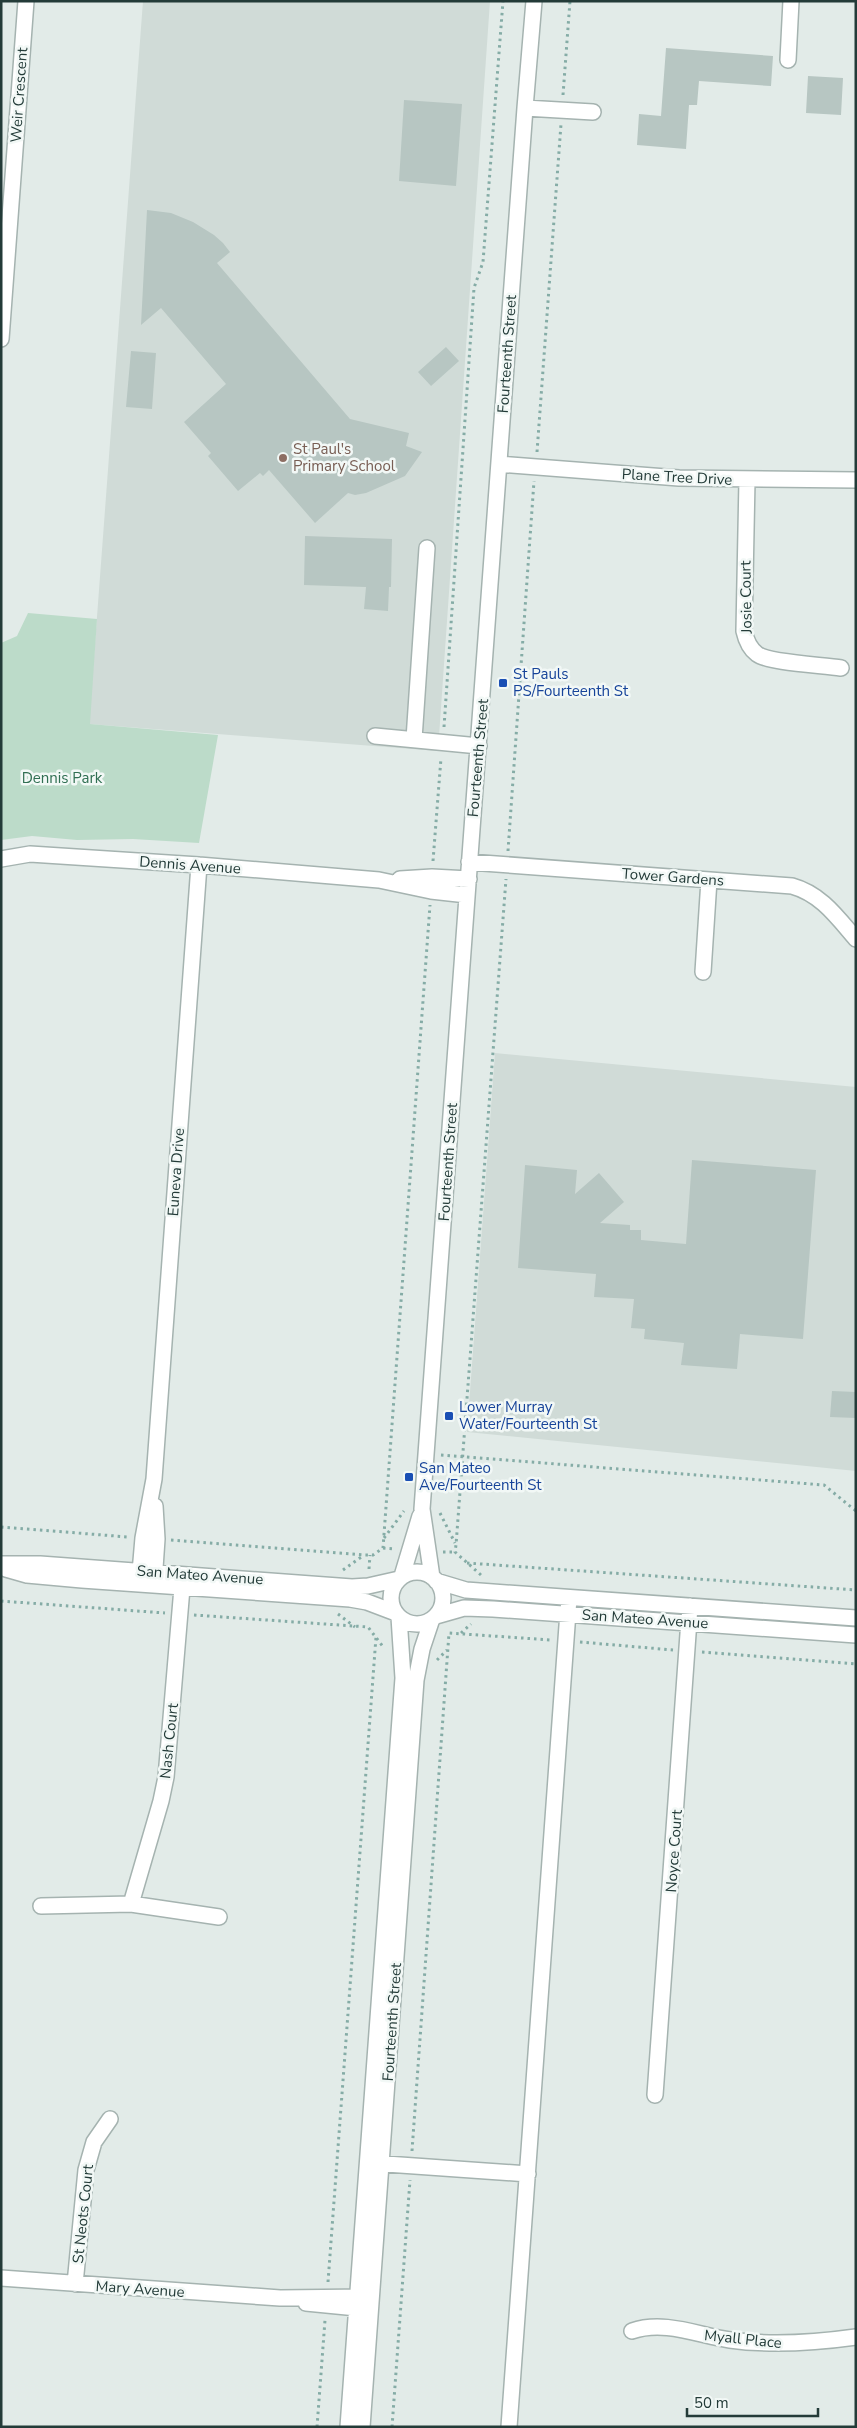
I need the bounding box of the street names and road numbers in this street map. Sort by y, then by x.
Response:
street label: Weir Crescent [6,46,32,143]
street label: Fourteenth Street [493,293,521,414]
street label: Plane Tree Drive [621,464,733,490]
street label: Josie Court [735,560,757,635]
street label: Fourteenth Street [463,697,493,818]
street label: Dennis Avenue [139,851,241,879]
street label: Tower Gardens [621,863,725,891]
street label: Fourteenth Street [434,1101,462,1222]
street label: Euneva Drive [163,1127,189,1217]
street label: San Mateo Avenue [136,1561,264,1589]
street label: San Mateo Avenue [581,1605,709,1633]
street label: Nash Court [155,1701,183,1780]
street label: Noyce Court [661,1808,687,1893]
street label: Fourteenth Street [378,1961,406,2082]
street label: St Neots Court [68,2163,98,2264]
street label: Mary Avenue [95,2276,185,2302]
street label: Myall Place [703,2325,783,2353]

